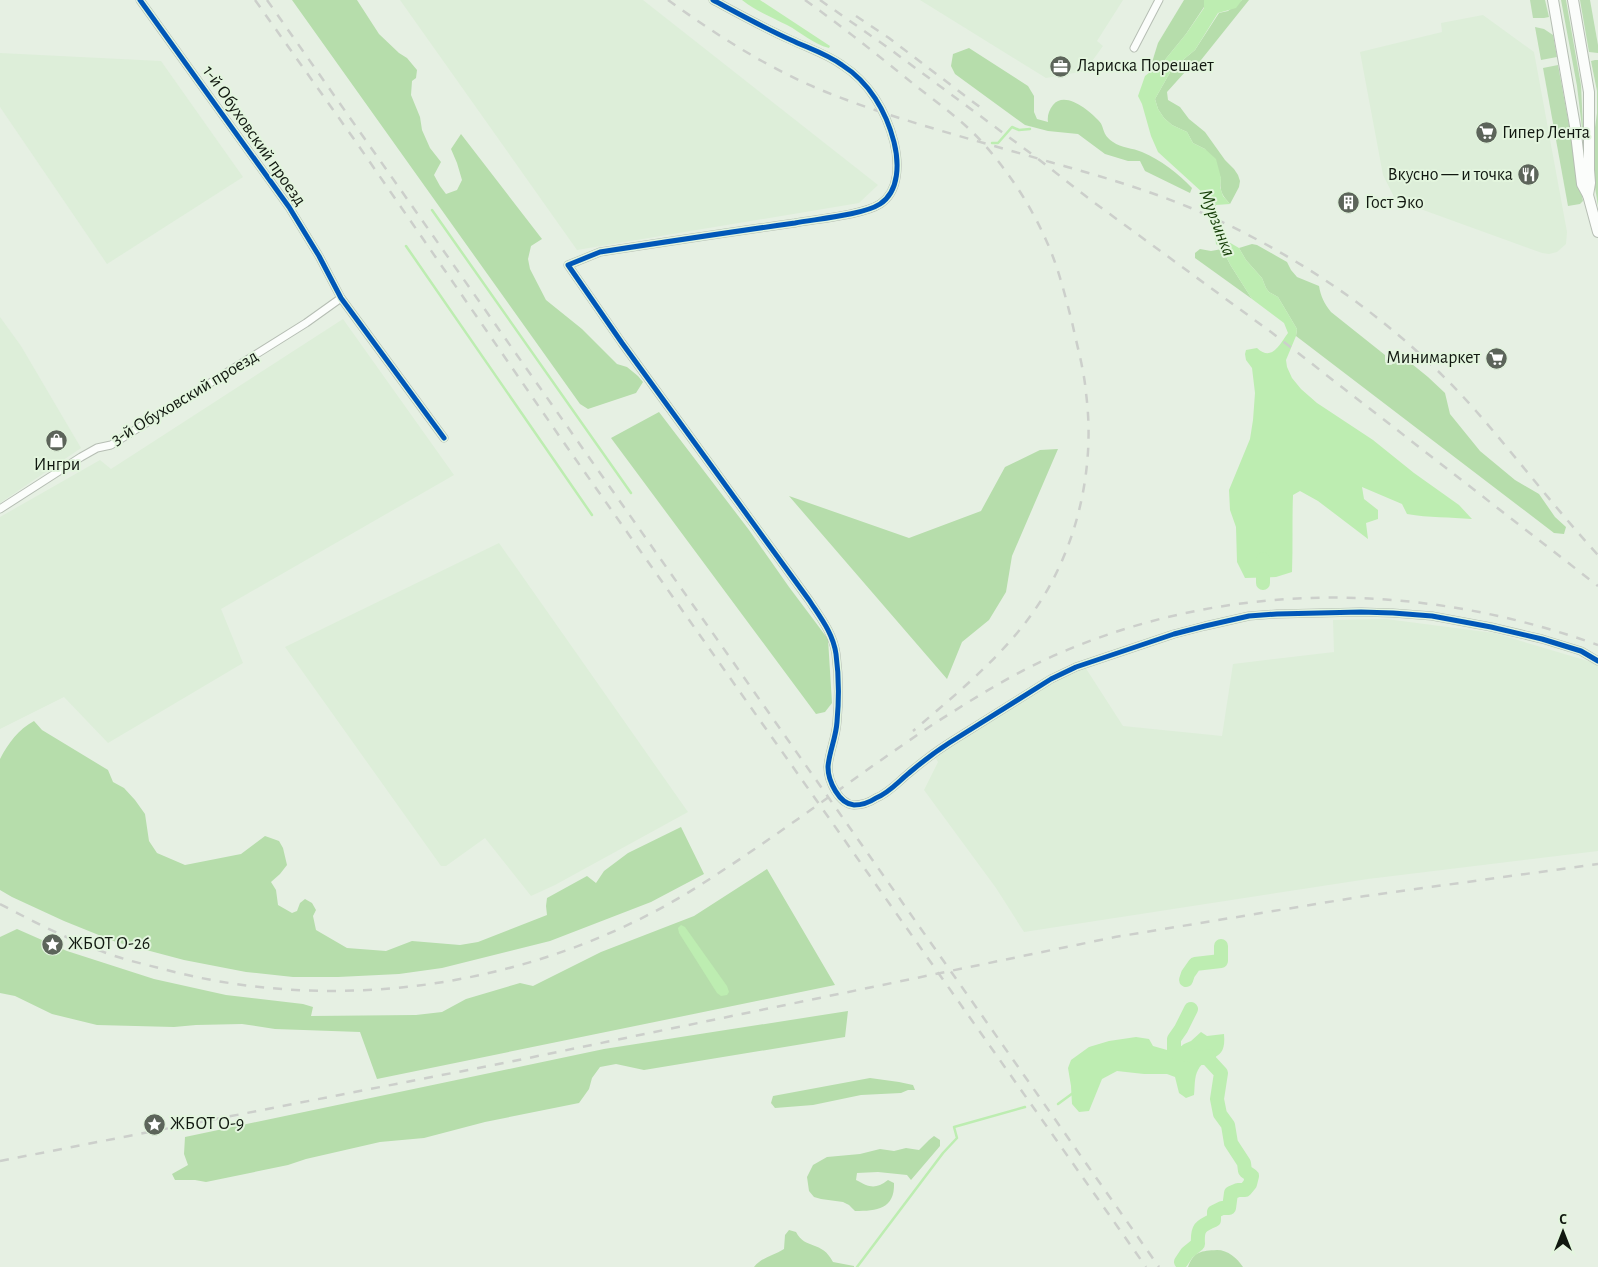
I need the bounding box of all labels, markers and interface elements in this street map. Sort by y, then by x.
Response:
office icon: Лариска Порешает [1049,54,1073,78]
place label: Лариска Порешает [1077,57,1214,75]
street label: 1-й Обуховский проезд [199,62,310,209]
supermarket icon: Гипер Лента [1474,121,1498,145]
place label: Гипер Лента [1502,124,1590,142]
restaurant icon: Вкусно — и точка [1517,163,1541,187]
place label: Вкусно — и точка [1387,166,1513,184]
water label: Мурзинка [1196,187,1238,259]
building icon: Гост Эко [1337,191,1361,215]
place label: Гост Эко [1365,194,1424,212]
street label: 3-й Обуховский проезд [108,346,261,449]
supermarket icon: Минимаркет [1484,346,1508,370]
place label: Минимаркет [1386,349,1481,367]
shop icon: Ингри [45,428,69,452]
place label: Ингри [34,456,80,474]
place icon: ЖБОТ О-26 [40,932,64,956]
place label: ЖБОТ О-26 [68,935,150,953]
place icon: ЖБОТ О-9 [142,1112,166,1136]
place label: ЖБОТ О-9 [170,1115,244,1133]
north arrow [1538,1207,1588,1257]
text: С [1559,1213,1567,1227]

